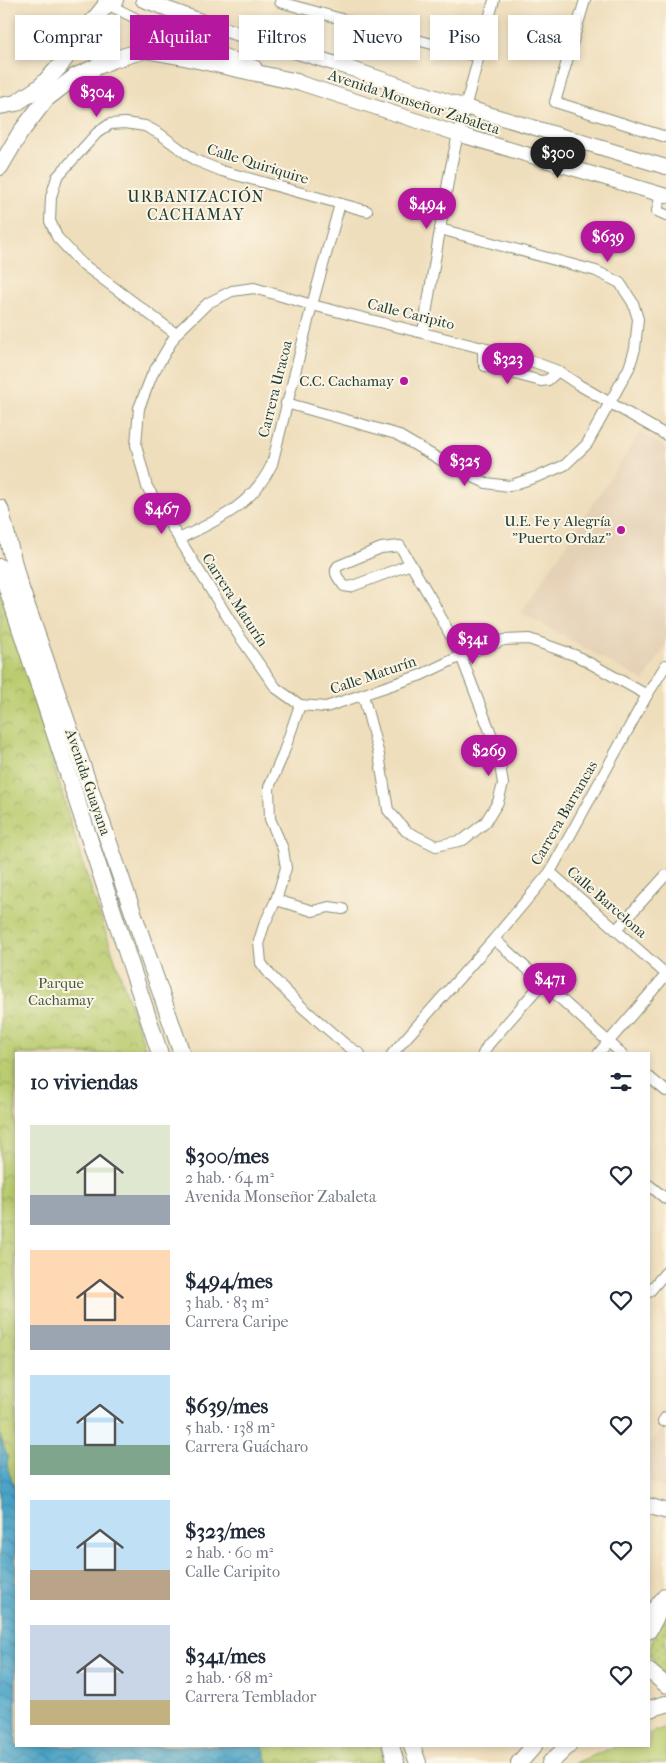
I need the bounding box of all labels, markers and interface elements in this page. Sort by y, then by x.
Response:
chip: Comprar [15,15,120,60]
chip: Alquilar [130,15,229,60]
chip: Filtros [239,15,324,60]
chip: Nuevo [334,15,420,60]
chip: Piso [430,15,498,60]
chip: Casa [508,15,580,60]
street label: Avenida Monseñor Zabaleta [325,65,503,139]
pin: $304 [67,76,127,118]
text: $304 [80,82,114,101]
pin: $300 [528,136,588,179]
street label: Calle Quiriquire [205,140,312,188]
text: $300 [541,143,575,162]
district label: URBANIZACIÓN CACHAMAY [127,186,265,224]
pin: $494 [397,188,457,230]
text: $494 [409,194,445,213]
pin: $639 [578,220,638,263]
text: $639 [592,227,624,246]
street label: Calle Caripito [366,294,457,334]
street label: Carrera Uracoa [254,337,296,440]
pin: $323 [478,342,538,385]
text: $323 [493,349,523,368]
place label: C.C. Cachamay [299,372,395,390]
marker: C.C. Cachamay [398,375,410,387]
pin: $325 [435,444,495,487]
text: $325 [450,451,480,470]
pin: $467 [132,492,192,535]
text: $467 [145,499,179,518]
place label: U.E. Fe y Alegría "Puerto Ordaz" [504,512,612,547]
marker: U.E. Fe y Alegría "Puerto Ordaz" [615,524,627,536]
street label: Carrera Maturín [198,550,272,650]
pin: $341 [443,622,503,665]
text: $341 [458,629,488,648]
street label: Calle Maturín [328,652,419,698]
street label: Avenida Guayana [61,725,115,839]
pin: $269 [459,734,519,777]
text: $269 [472,741,506,760]
street label: Carrera Barrancas [527,757,601,869]
street label: Calle Barcelona [563,862,651,942]
pin: $471 [520,962,580,1005]
text: $471 [534,969,566,988]
park label: Parque Cachamay [28,974,95,1009]
icon: filters [607,1068,635,1096]
text: 10 viviendas [30,1070,138,1094]
text: $300/mes [185,1144,269,1168]
icon: home [70,1145,130,1205]
icon: heart [607,1161,635,1189]
text: 2 hab. · 64 m² [185,1168,274,1187]
text: Avenida Monseñor Zabaleta [185,1187,376,1206]
text: $494/mes [185,1269,273,1293]
icon: home [70,1270,130,1330]
icon: heart [607,1286,635,1314]
text: 3 hab. · 83 m² [185,1293,269,1312]
text: Carrera Caripe [185,1312,289,1331]
text: $639/mes [185,1394,268,1418]
icon: home [70,1395,130,1455]
icon: heart [607,1411,635,1439]
text: 5 hab. · 138 m² [185,1418,275,1437]
text: Carrera Guácharo [185,1437,308,1456]
text: $323/mes [185,1519,265,1543]
icon: home [70,1520,130,1580]
icon: heart [607,1536,635,1564]
text: 2 hab. · 60 m² [185,1543,273,1562]
text: Calle Caripito [185,1562,280,1581]
text: $341/mes [185,1644,266,1668]
icon: home [70,1645,130,1705]
icon: heart [607,1661,635,1689]
text: 2 hab. · 68 m² [185,1668,273,1687]
text: Carrera Temblador [185,1687,316,1706]

